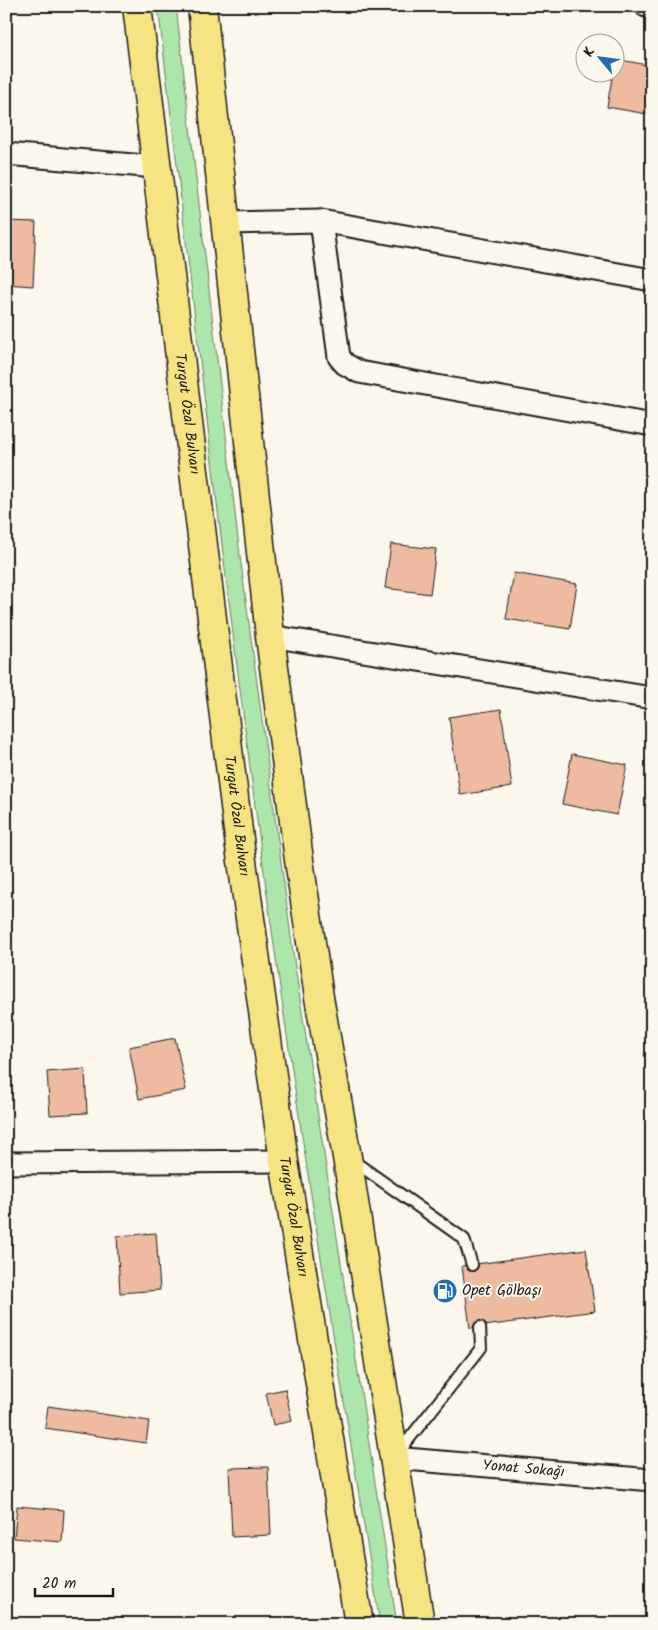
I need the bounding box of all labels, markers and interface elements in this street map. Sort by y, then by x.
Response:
north arrow [576,32,626,82]
text: K [578,43,601,61]
street label: Turgut Özal Bulvarı [168,352,206,476]
street label: Turgut Özal Bulvarı [217,754,256,878]
street label: Turgut Özal Bulvarı [272,1155,315,1279]
fuel station icon: Opet Gölbaşı [432,1278,458,1304]
place label: Opet Gölbaşı [462,1279,542,1303]
street label: Yonat Sokağı [482,1454,566,1484]
scale bar [35,1565,112,1597]
text: 20 m [42,1572,76,1596]

